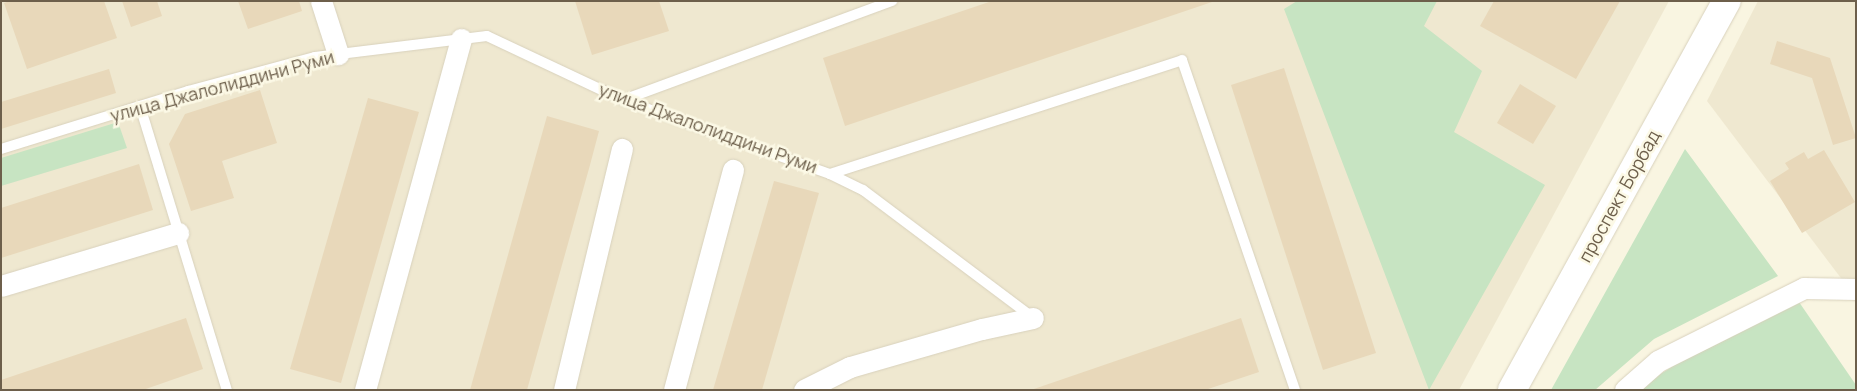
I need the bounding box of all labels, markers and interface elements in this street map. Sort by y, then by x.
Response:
street label: улица Джалолиддини Руми [108,46,336,126]
street label: улица Джалолиддини Руми [596,78,820,178]
street label: проспект Борбад [1574,126,1664,266]

